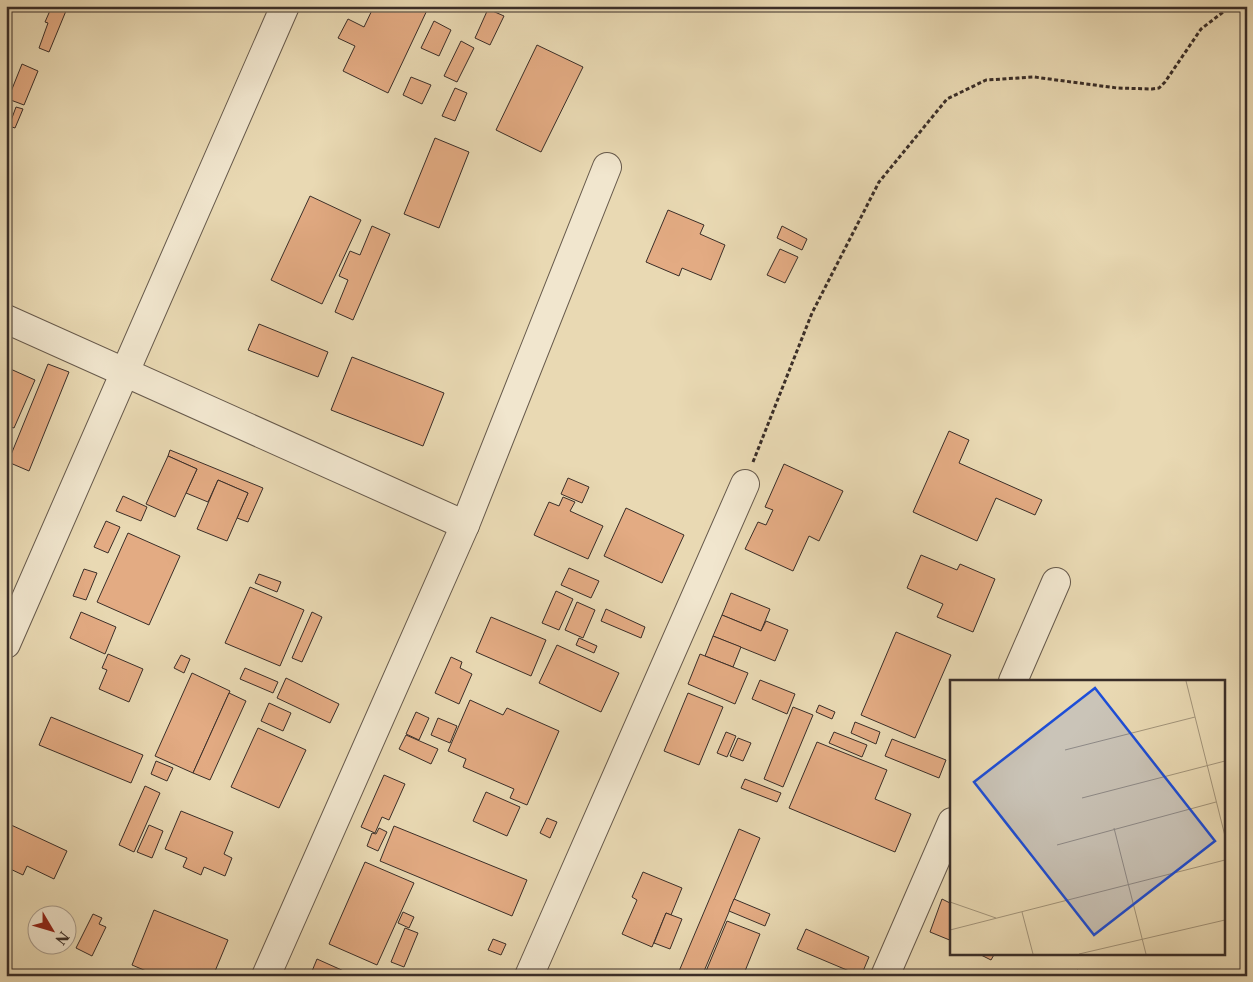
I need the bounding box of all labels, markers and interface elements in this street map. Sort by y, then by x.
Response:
inset map [950,680,1226,954]
north arrow [28,904,78,954]
text: N [51,928,73,948]

